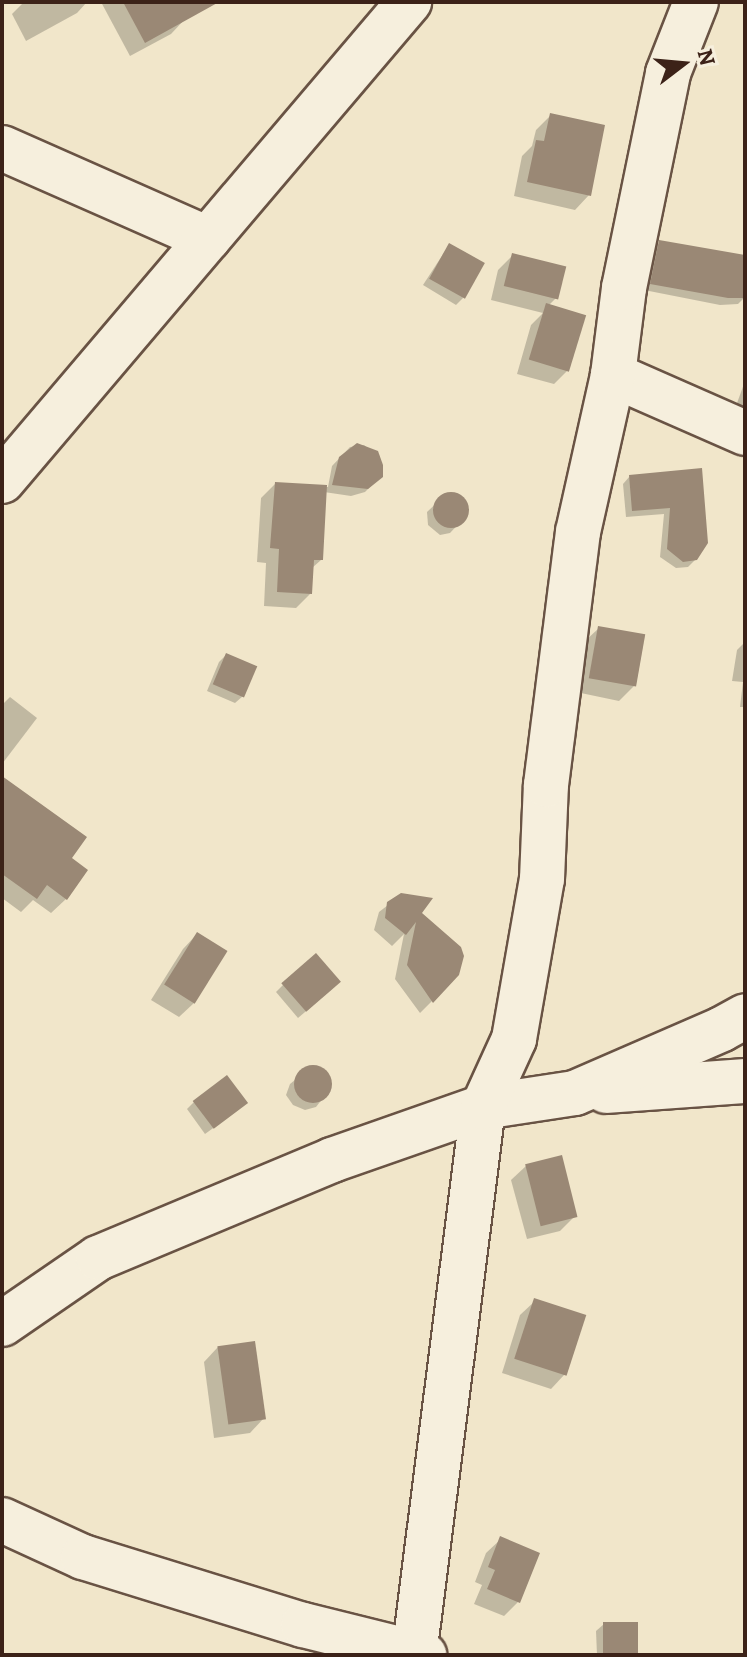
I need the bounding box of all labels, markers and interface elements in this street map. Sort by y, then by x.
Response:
north arrow [643,24,723,104]
text: N [689,46,723,69]

